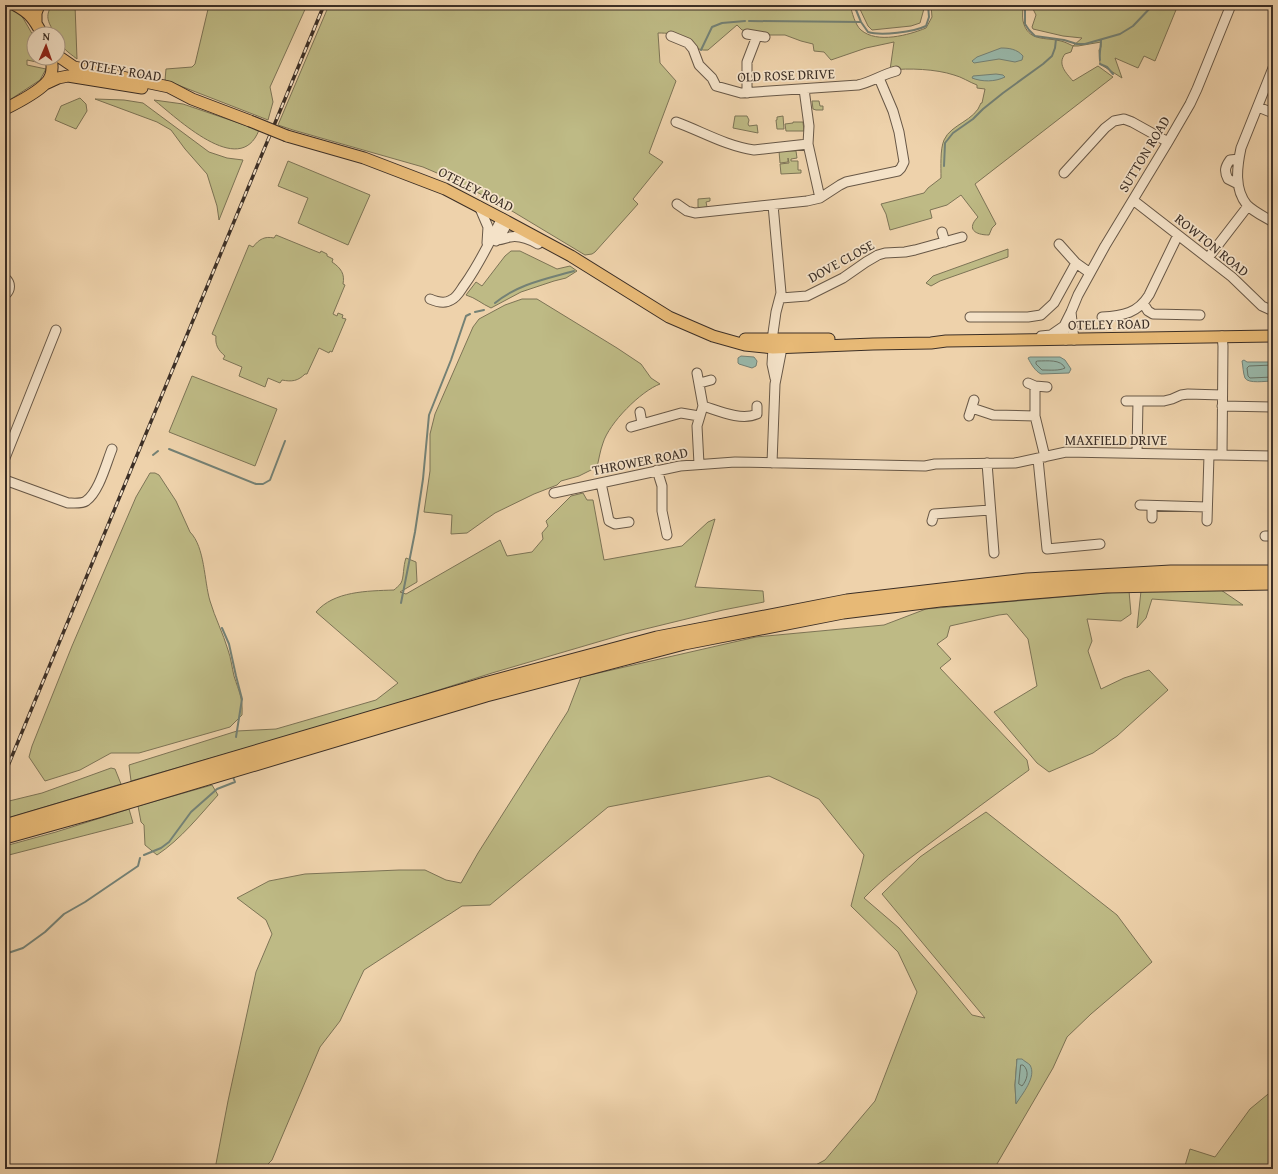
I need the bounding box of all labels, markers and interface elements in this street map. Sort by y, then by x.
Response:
north arrow [26,26,66,66]
text: N [42,28,51,44]
street label: OTELEY ROAD [79,54,163,86]
street label: OLD ROSE DRIVE [737,63,835,87]
street label: SUTTON ROAD [1113,112,1175,196]
street label: OTELEY ROAD [435,161,517,217]
street label: ROWTON ROAD [1171,209,1253,281]
street label: DOVE CLOSE [804,235,878,287]
street label: OTELEY ROAD [1068,313,1150,335]
street label: MAXFIELD DRIVE [1065,430,1167,450]
street label: THROWER ROAD [590,442,690,480]

